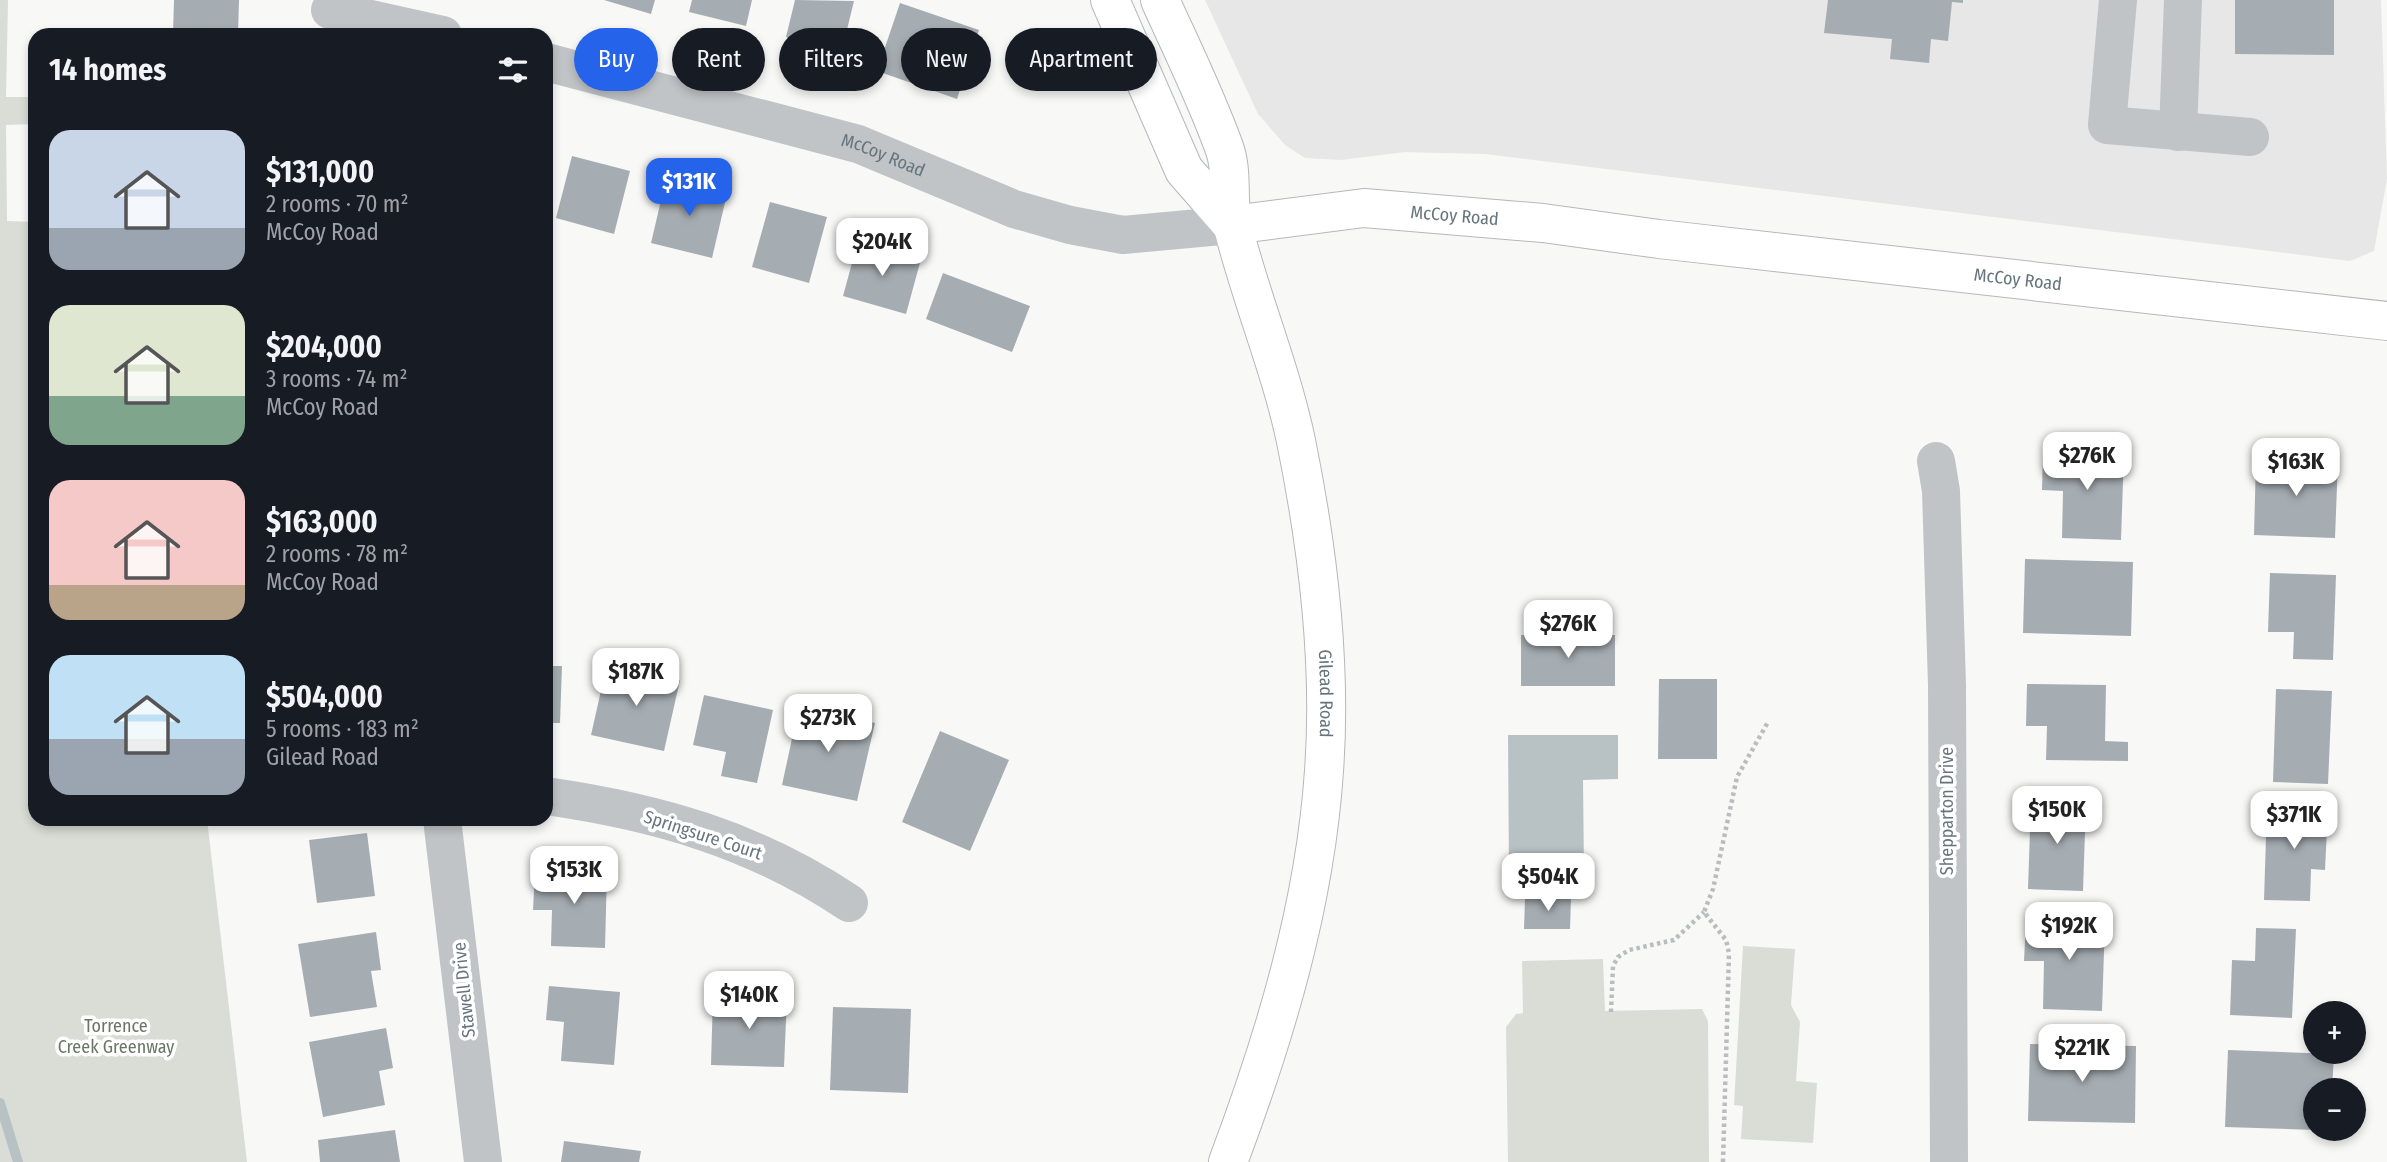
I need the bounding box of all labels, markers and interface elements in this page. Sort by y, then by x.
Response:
chip: Buy [574,28,658,91]
chip: Rent [672,28,765,91]
chip: Filters [779,28,887,91]
chip: New [901,28,991,91]
chip: Apartment [1005,28,1157,91]
icon: filters [494,51,532,89]
text: 14 homes [49,52,166,88]
street label: McCoy Road [839,129,928,182]
text: $131,000 [266,154,374,190]
icon: home [105,158,189,242]
pin: $131K [640,158,738,218]
text: $131K [662,167,716,195]
text: 2 rooms · 70 m² [266,190,409,218]
street label: McCoy Road [1410,201,1500,230]
text: McCoy Road [266,218,379,246]
pin: $204K [833,218,931,278]
text: $204K [852,227,912,255]
street label: McCoy Road [1973,264,2063,295]
text: $204,000 [266,329,382,365]
icon: home [105,333,189,417]
text: 3 rooms · 74 m² [266,365,408,393]
text: McCoy Road [266,393,379,421]
pin: $276K [2038,433,2136,492]
pin: $163K [2247,438,2345,498]
text: $276K [2059,441,2115,469]
text: $163K [2268,447,2324,475]
text: $163,000 [266,504,378,540]
icon: home [105,508,189,592]
text: 2 rooms · 78 m² [266,540,408,568]
text: McCoy Road [266,568,379,596]
pin: $276K [1519,600,1617,660]
text: $276K [1540,609,1596,637]
pin: $187K [587,648,685,708]
street label: Gilead Road [1314,649,1337,738]
text: $187K [608,657,664,685]
text: $504,000 [266,679,383,715]
icon: home [105,683,189,767]
pin: $273K [779,694,877,754]
text: $273K [800,703,856,731]
text: 5 rooms · 183 m² [266,715,419,743]
text: Gilead Road [266,743,379,771]
street label: Shepparton Drive [1936,747,1958,875]
pin: $150K [2008,786,2106,846]
pin: $371K [2245,792,2343,851]
text: $150K [2028,795,2086,823]
text: $371K [2267,800,2321,828]
street label: Springsure Court [641,806,765,864]
pin: $153K [525,846,623,906]
pin: $504K [1499,853,1597,913]
text: $153K [546,855,602,883]
text: $504K [1518,862,1578,890]
pin: $192K [2020,902,2118,962]
text: $192K [2041,911,2097,939]
street label: Stawell Drive [448,941,480,1039]
pin: $140K [700,972,798,1031]
text: $140K [720,980,778,1008]
map controls [2303,1001,2366,1141]
button: + [2303,1001,2366,1064]
park label: Torrence Creek Greenway [58,1015,174,1058]
pin: $221K [2033,1024,2131,1084]
text: $221K [2054,1033,2110,1061]
button: − [2303,1078,2366,1141]

